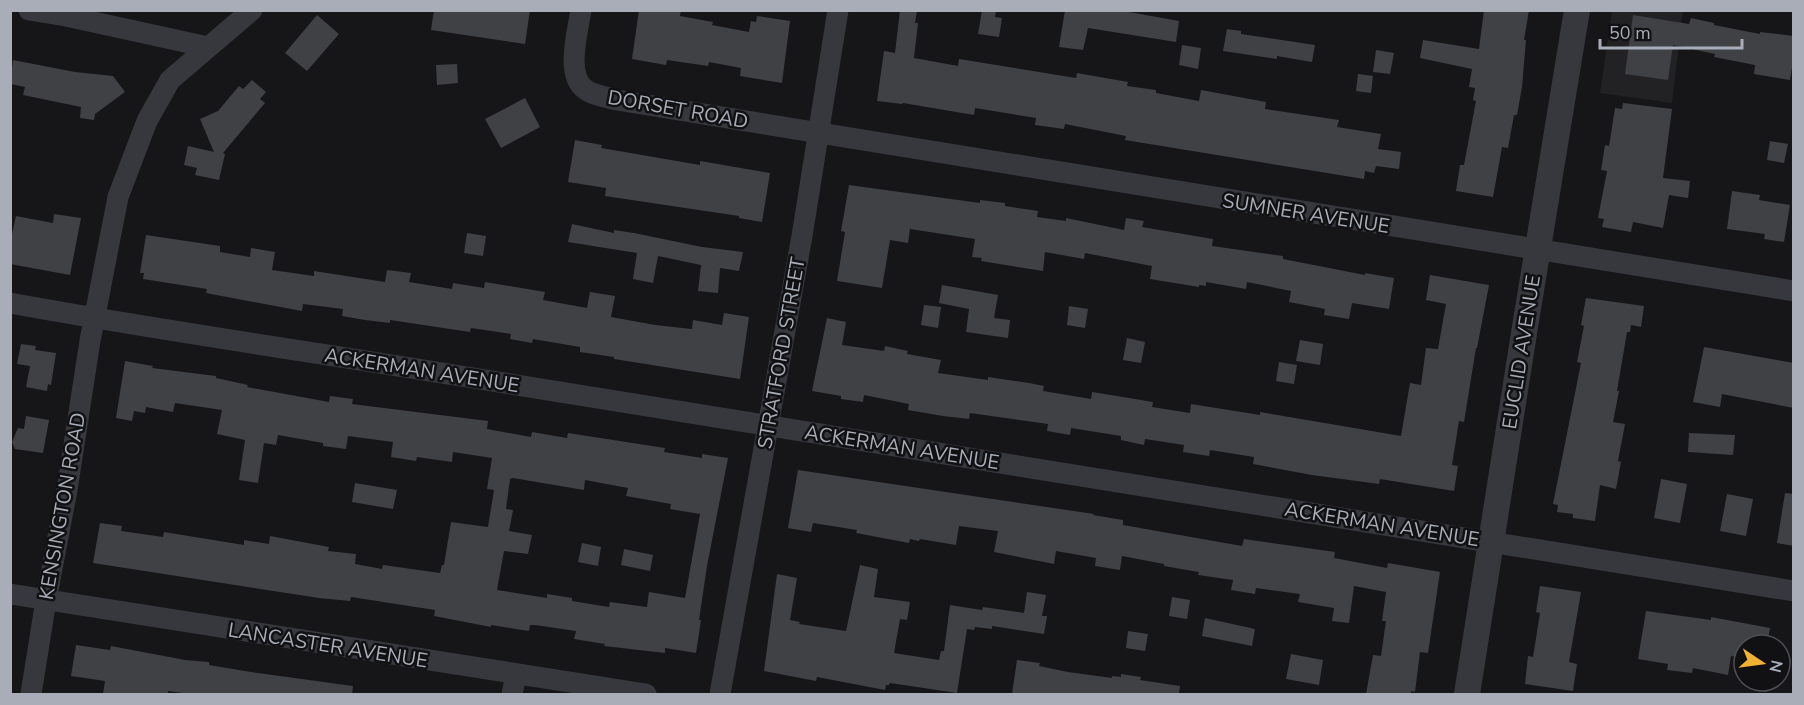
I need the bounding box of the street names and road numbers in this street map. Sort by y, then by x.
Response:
street label: DORSET ROAD [606,84,750,135]
street label: SUMNER AVENUE [1220,187,1391,240]
street label: STRATFORD STREET [751,255,812,451]
street label: EUCLID AVENUE [1496,273,1547,431]
street label: ACKERMAN AVENUE [323,342,521,399]
street label: KENSINGTON ROAD [33,410,92,602]
street label: ACKERMAN AVENUE [803,419,1001,476]
street label: ACKERMAN AVENUE [1283,496,1481,553]
street label: LANCASTER AVENUE [226,616,430,675]

